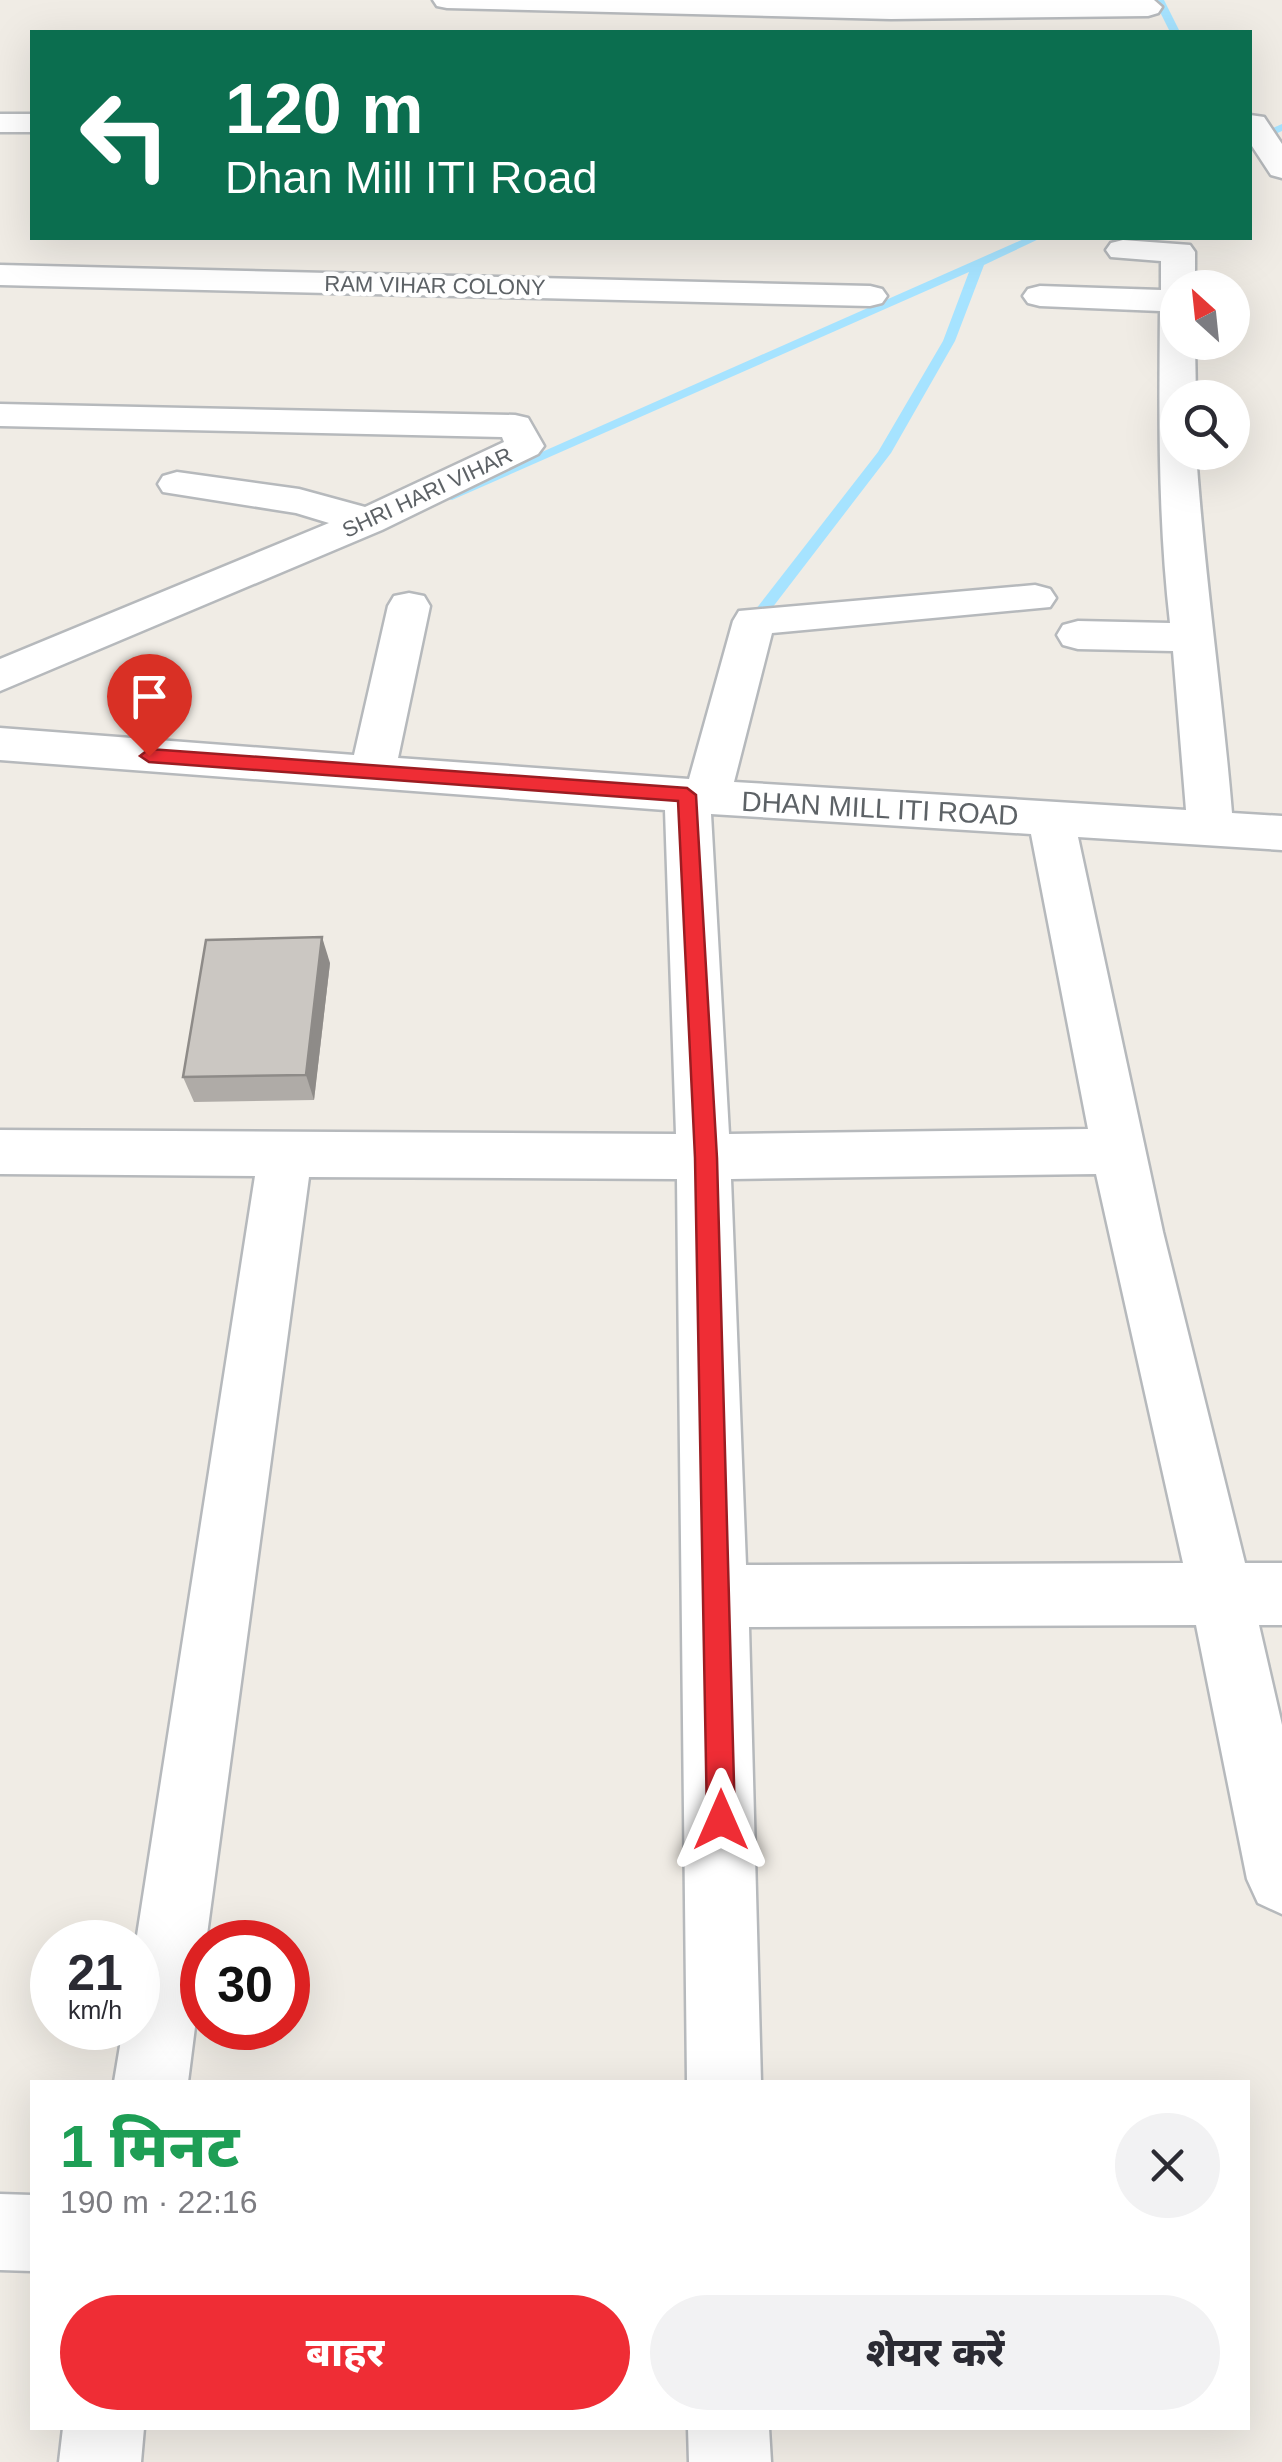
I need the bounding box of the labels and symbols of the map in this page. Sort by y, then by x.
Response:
north arrow [1160,270,1250,360]
street label: RAM VIHAR COLONY [324,271,546,300]
street label: SHRI HARI VIHAR [338,442,516,543]
pin [107,654,192,757]
street label: DHAN MILL ITI ROAD [741,786,1019,831]
position arrow [669,1768,773,1872]
speed limit sign: 30 [180,1920,310,2050]

